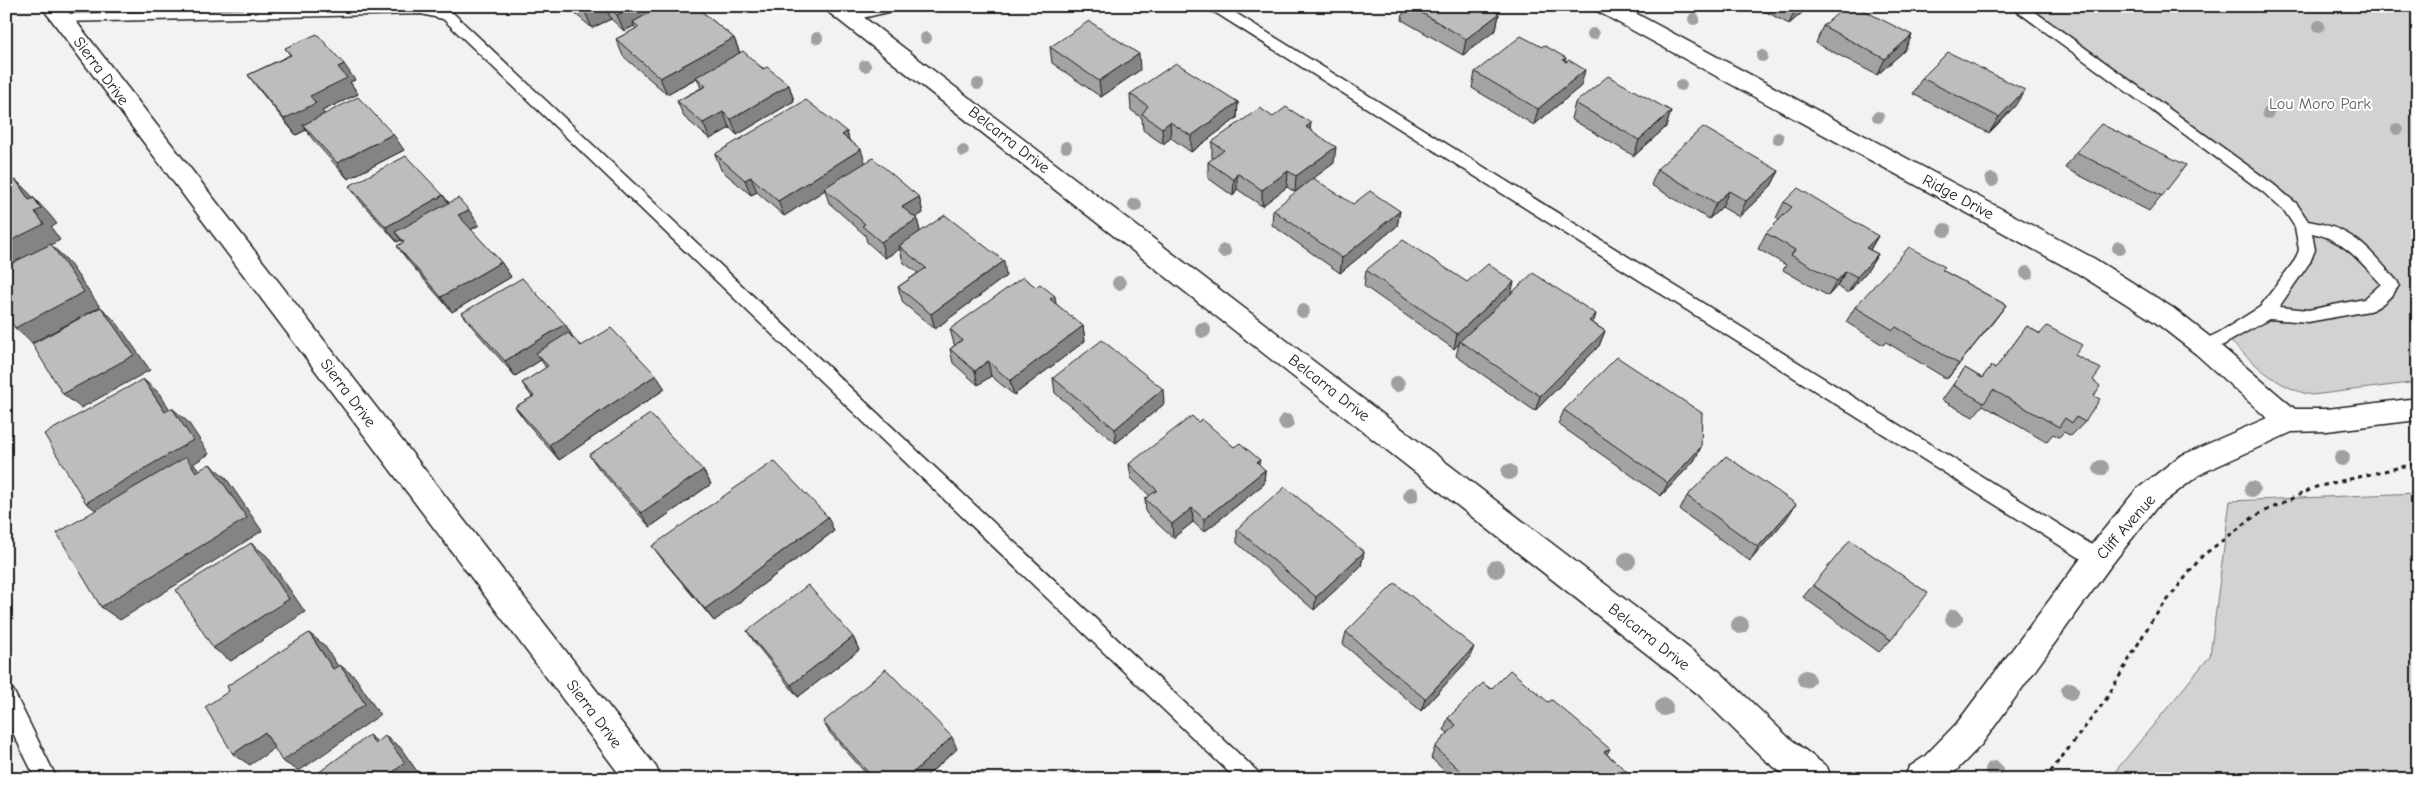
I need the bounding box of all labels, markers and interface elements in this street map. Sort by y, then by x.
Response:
street label: Sierra Drive [69,33,133,109]
park label: Lou Moro Park [2269,95,2371,113]
street label: Belcarra Drive [965,103,1053,177]
street label: Ridge Drive [1919,171,1997,223]
street label: Belcarra Drive [1285,351,1373,425]
street label: Sierra Drive [316,355,380,431]
street label: Cliff Avenue [2093,491,2159,563]
street label: Belcarra Drive [1605,600,1693,674]
street label: Sierra Drive [562,676,626,752]

